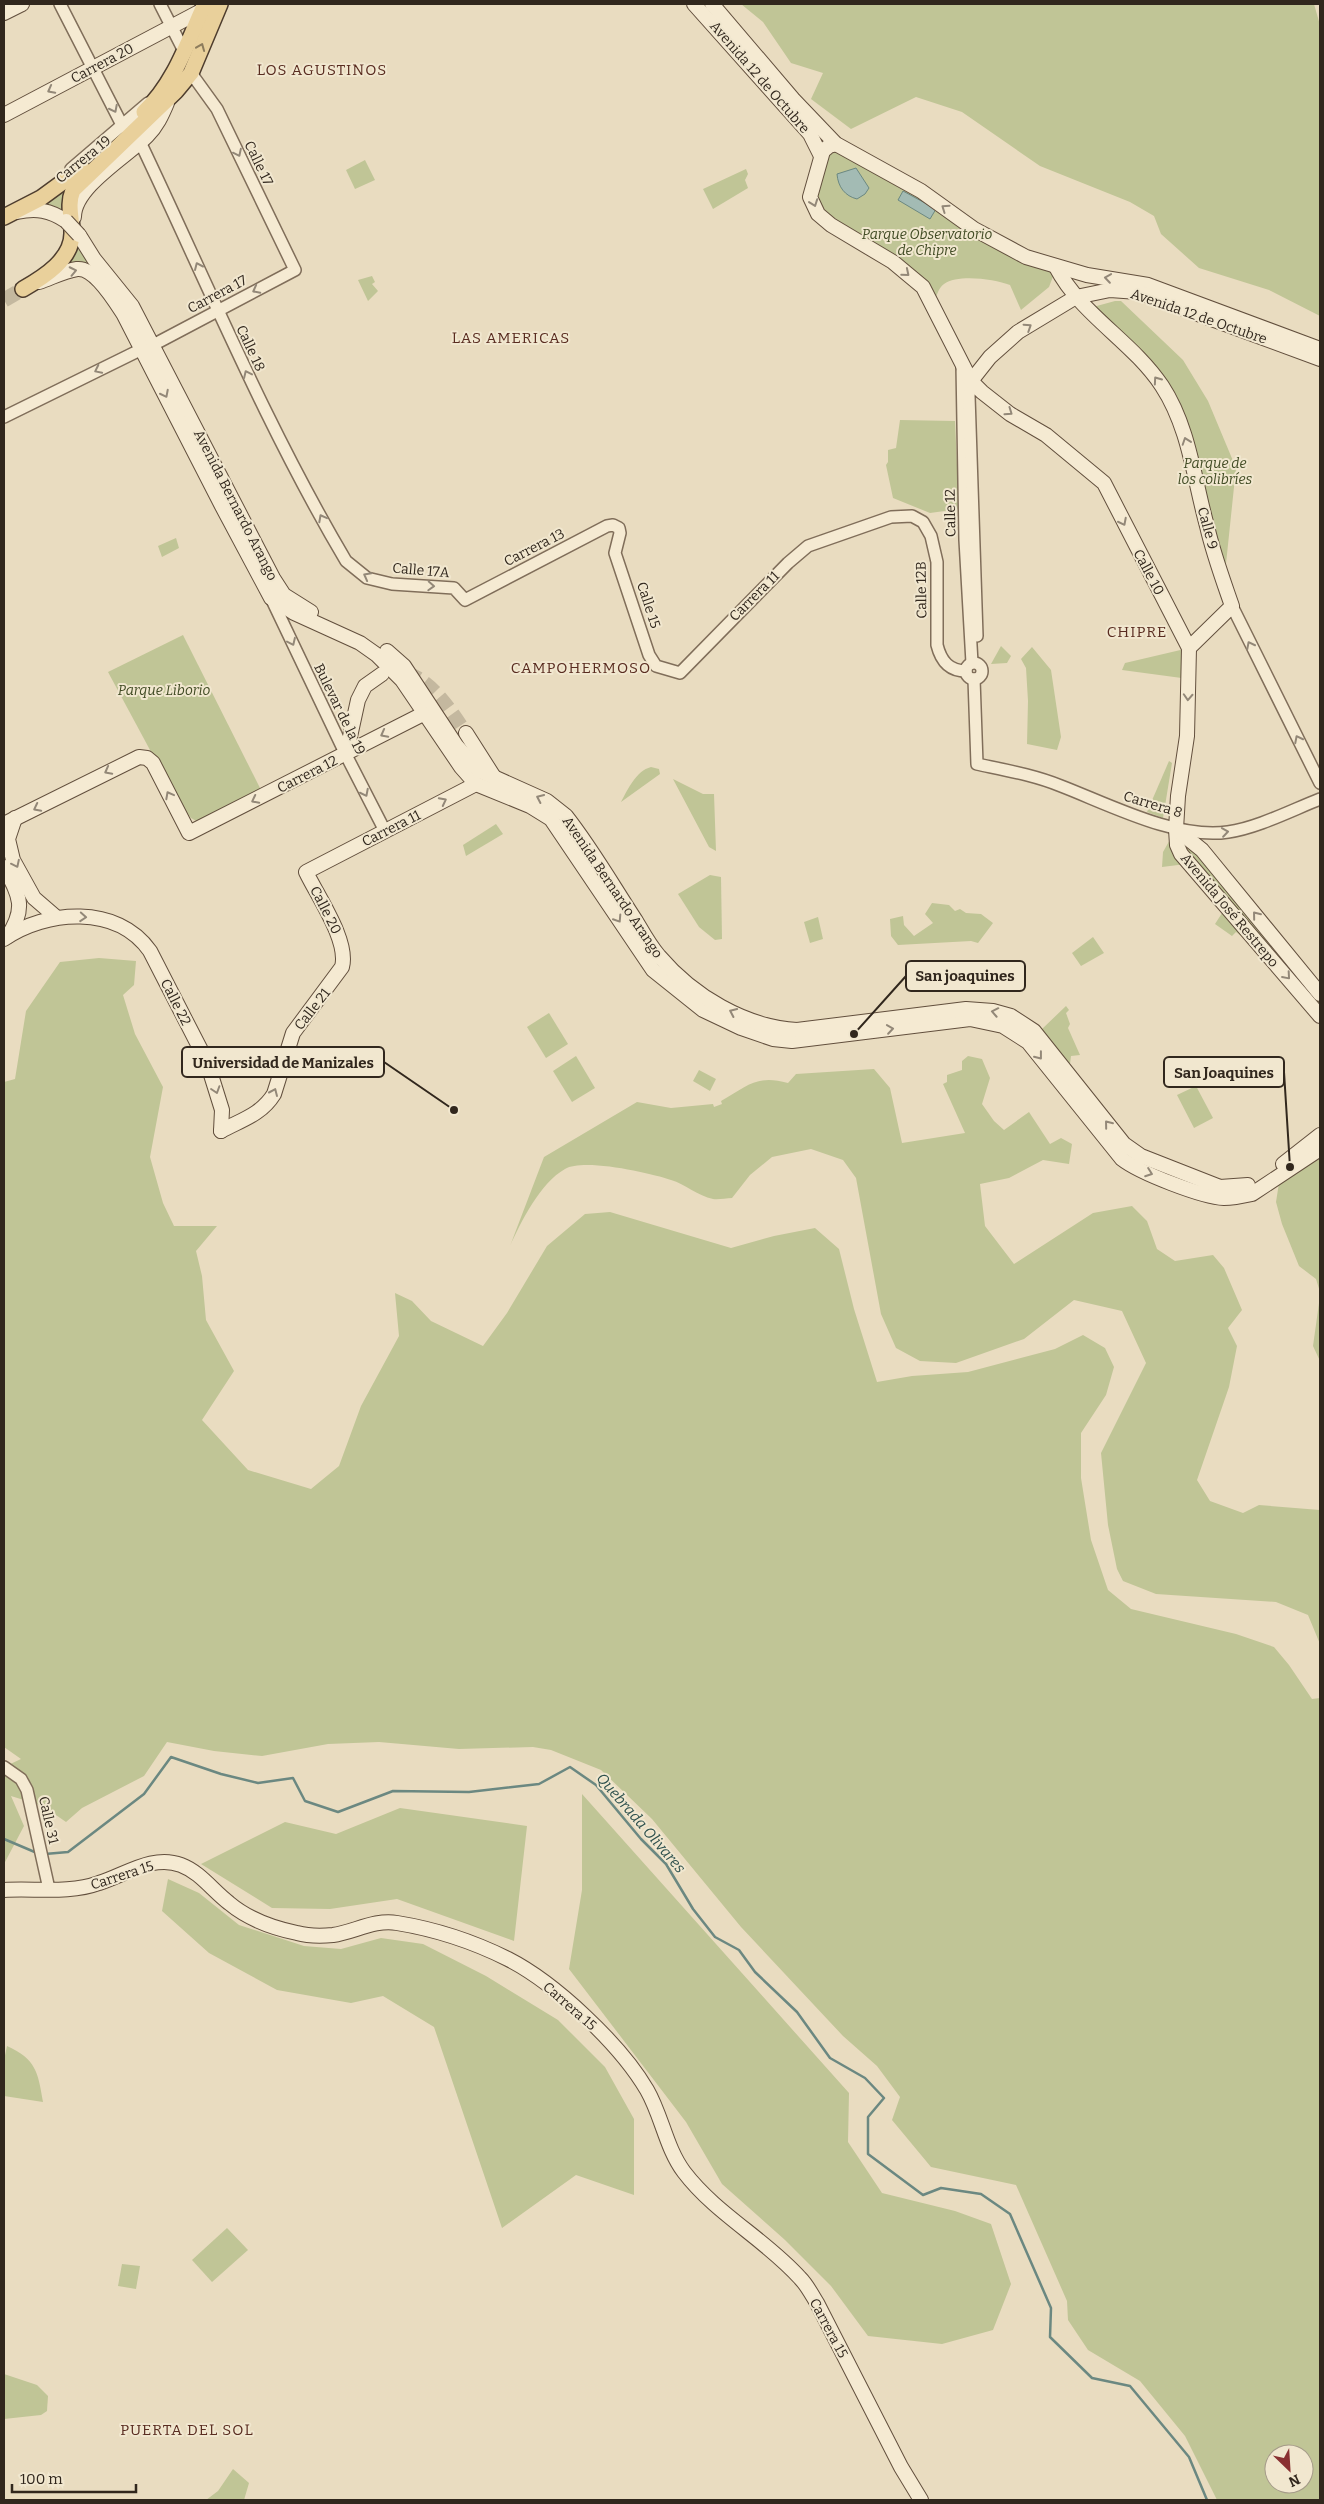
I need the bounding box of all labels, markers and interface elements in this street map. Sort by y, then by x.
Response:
street label: Avenida 12 de Octubre [706,18,813,137]
street label: Carrera 20 [68,40,137,87]
one-way arrow [195,43,205,52]
district label: LOS AGUSTINOS [257,61,387,79]
one-way arrow [47,84,56,94]
one-way arrow [108,104,118,113]
street label: Carrera 19 [52,132,114,187]
street label: Calle 17 [240,138,277,188]
one-way arrow [232,148,242,157]
one-way arrow [808,198,818,207]
one-way arrow [941,205,951,214]
park label: Parque Observatorio de Chipre [862,226,992,259]
one-way arrow [193,262,204,271]
one-way arrow [68,266,77,277]
one-way arrow [900,267,909,276]
street label: Carrera 17 [185,272,250,317]
one-way arrow [1104,274,1113,284]
one-way arrow [253,284,262,294]
street label: Avenida 12 de Octubre [1128,285,1269,348]
street label: Calle 18 [232,322,269,374]
one-way arrow [1022,323,1031,333]
district label: LAS AMERICAS [452,329,570,347]
one-way arrow [95,364,104,374]
one-way arrow [243,370,253,379]
one-way arrow [1154,376,1163,385]
one-way arrow [159,389,169,398]
one-way arrow [1003,406,1013,415]
street label: Avenida Bernardo Arango [190,427,281,584]
one-way arrow [1181,438,1191,446]
park label: Parque de los colibríes [1178,455,1253,488]
street label: Calle 12 [942,489,959,537]
street label: Calle 9 [1194,505,1221,551]
one-way arrow [319,514,329,523]
one-way arrow [1117,517,1127,526]
street label: Carrera 13 [501,525,567,570]
street label: Calle 10 [1129,546,1168,598]
street label: Calle 17A [392,560,450,581]
street label: Calle 12B [913,561,930,619]
street label: Carrera 11 [726,568,783,625]
one-way arrow [364,572,373,582]
street label: Calle 15 [633,580,664,631]
one-way arrow [427,581,435,592]
district label: CHIPRE [1107,623,1167,641]
one-way arrow [286,637,296,646]
one-way arrow [1246,641,1256,650]
district label: CAMPOHERMOSO [511,659,651,677]
street label: Bulevar de la 19 [310,661,369,758]
park label: Parque Liborio [118,682,210,699]
one-way arrow [1183,693,1194,701]
one-way arrow [380,728,389,738]
one-way arrow [1294,736,1304,745]
street label: Carrera 12 [274,752,340,797]
one-way arrow [104,765,113,775]
street label: Carrera 8 [1121,787,1184,821]
one-way arrow [359,788,369,797]
one-way arrow [165,791,175,800]
one-way arrow [251,794,260,804]
one-way arrow [536,794,545,804]
one-way arrow [438,797,447,807]
one-way arrow [33,802,42,812]
street label: Carrera 11 [359,806,424,850]
street label: Avenida Bernardo Arango [559,813,666,961]
one-way arrow [1221,827,1229,838]
street label: Avenida José Restrepo [1177,850,1282,971]
one-way arrow [10,859,20,868]
street label: Calle 20 [306,883,345,937]
one-way arrow [79,911,87,922]
one-way arrow [1252,912,1261,921]
one-way arrow [612,913,621,922]
callout: San joaquines [906,961,1025,991]
text: San joaquines [915,967,1015,985]
one-way arrow [1281,971,1290,980]
street label: Calle 22 [157,976,195,1028]
street label: Calle 21 [291,985,334,1034]
one-way arrow [991,1007,1000,1018]
one-way arrow [729,1008,738,1018]
one-way arrow [886,1024,894,1035]
callout: Universidad de Manizales [182,1047,384,1077]
one-way arrow [1033,1051,1042,1060]
text: Universidad de Manizales [192,1054,374,1072]
callout: San Joaquines [1164,1057,1284,1087]
text: San Joaquines [1174,1064,1274,1082]
one-way arrow [210,1085,220,1093]
one-way arrow [267,1088,278,1097]
one-way arrow [1106,1121,1114,1130]
one-way arrow [1144,1167,1152,1177]
water label: Quebrada Olivares [593,1769,689,1877]
street label: Calle 31 [35,1795,62,1846]
street label: Carrera 15 [88,1857,156,1894]
street label: Carrera 15 [539,1979,600,2034]
street label: Carrera 15 [806,2295,851,2361]
district label: PUERTA DEL SOL [120,2421,254,2439]
north arrow [1264,2444,1314,2494]
scale bar [12,2462,136,2494]
text: 100 m [20,2470,63,2488]
text: N [1286,2470,1303,2490]

